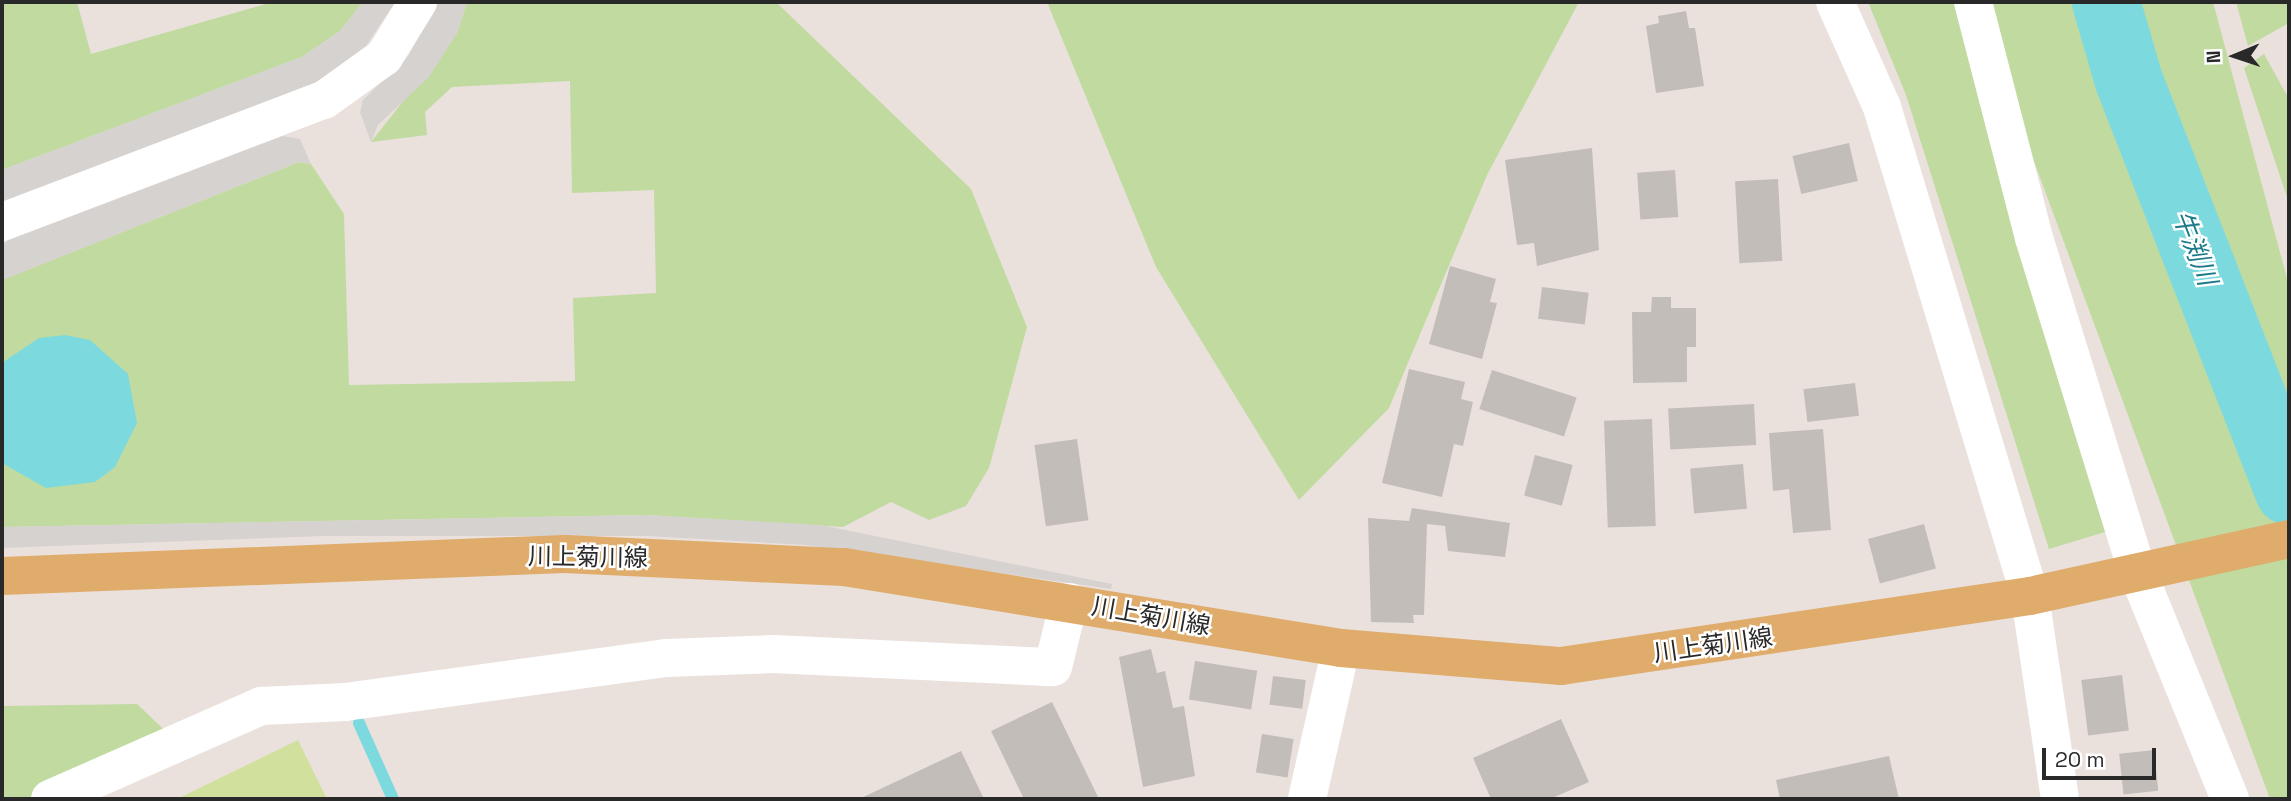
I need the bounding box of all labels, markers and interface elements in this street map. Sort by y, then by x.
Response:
north arrow [2200,21,2270,91]
text: N [2201,50,2226,64]
water label: 牛渕川 [2165,206,2223,290]
street label: 川上菊川線 [528,542,648,572]
street label: 川上菊川線 [1089,591,1213,641]
street label: 川上菊川線 [1652,622,1774,668]
scale bar [2046,734,2160,778]
text: 20 m [2055,746,2105,773]

